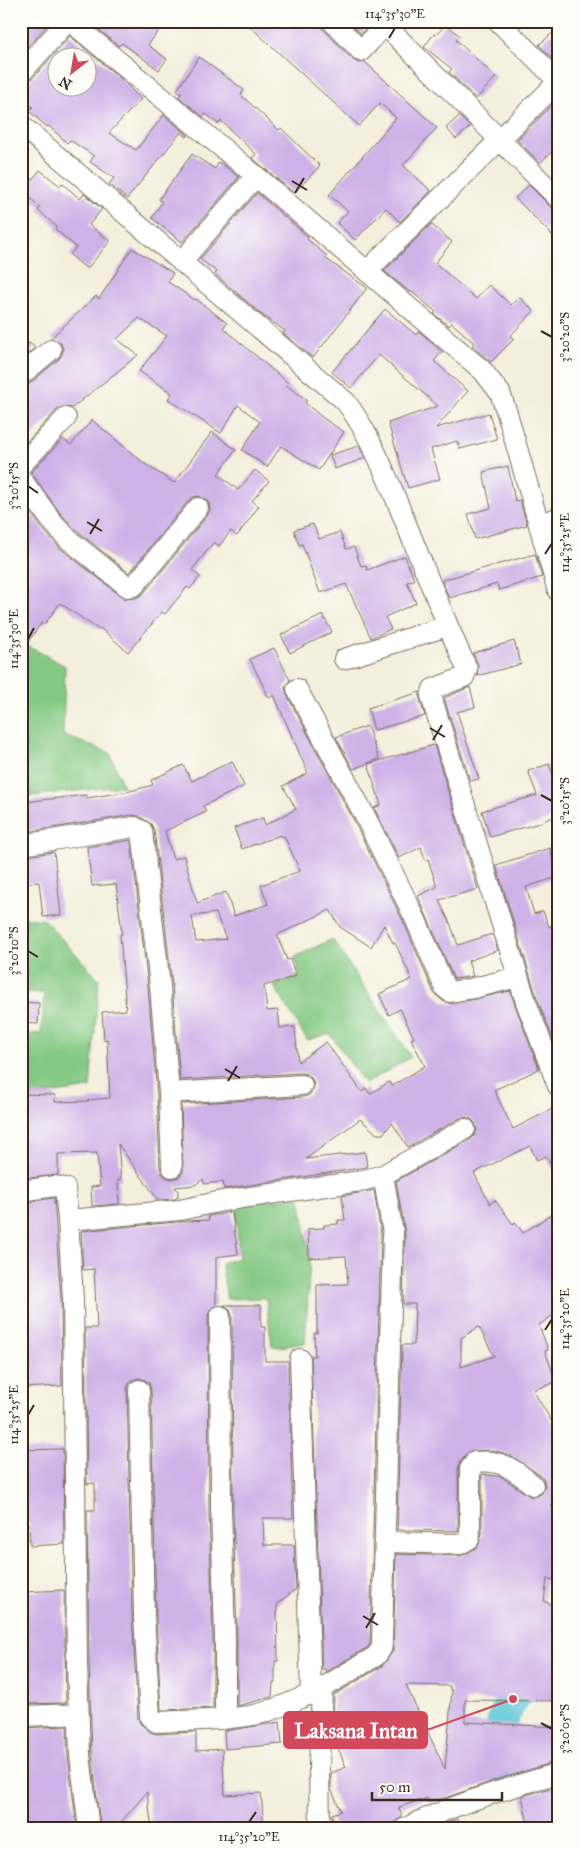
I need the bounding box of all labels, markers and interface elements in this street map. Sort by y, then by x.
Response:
text: 114°35'30"E [365,7,425,21]
north arrow [48,48,98,98]
text: N [56,72,75,93]
text: 3°20'20"S [558,312,572,362]
text: 3°20'15"S [7,462,21,510]
text: 114°35'25"E [558,513,572,573]
text: 114°35'30"E [7,609,21,669]
text: 3°20'15"S [558,777,572,825]
text: 3°20'10"S [7,926,21,976]
text: 114°35'20"E [558,1288,572,1349]
text: 114°35'25"E [7,1385,21,1445]
text: 3°20'05"S [558,1704,572,1754]
callout: Laksana Intan [284,1712,427,1748]
text: Laksana Intan [294,1718,418,1744]
scale bar [372,1770,502,1802]
text: 50 m [379,1778,411,1796]
text: 114°35'20"E [219,1830,280,1844]

